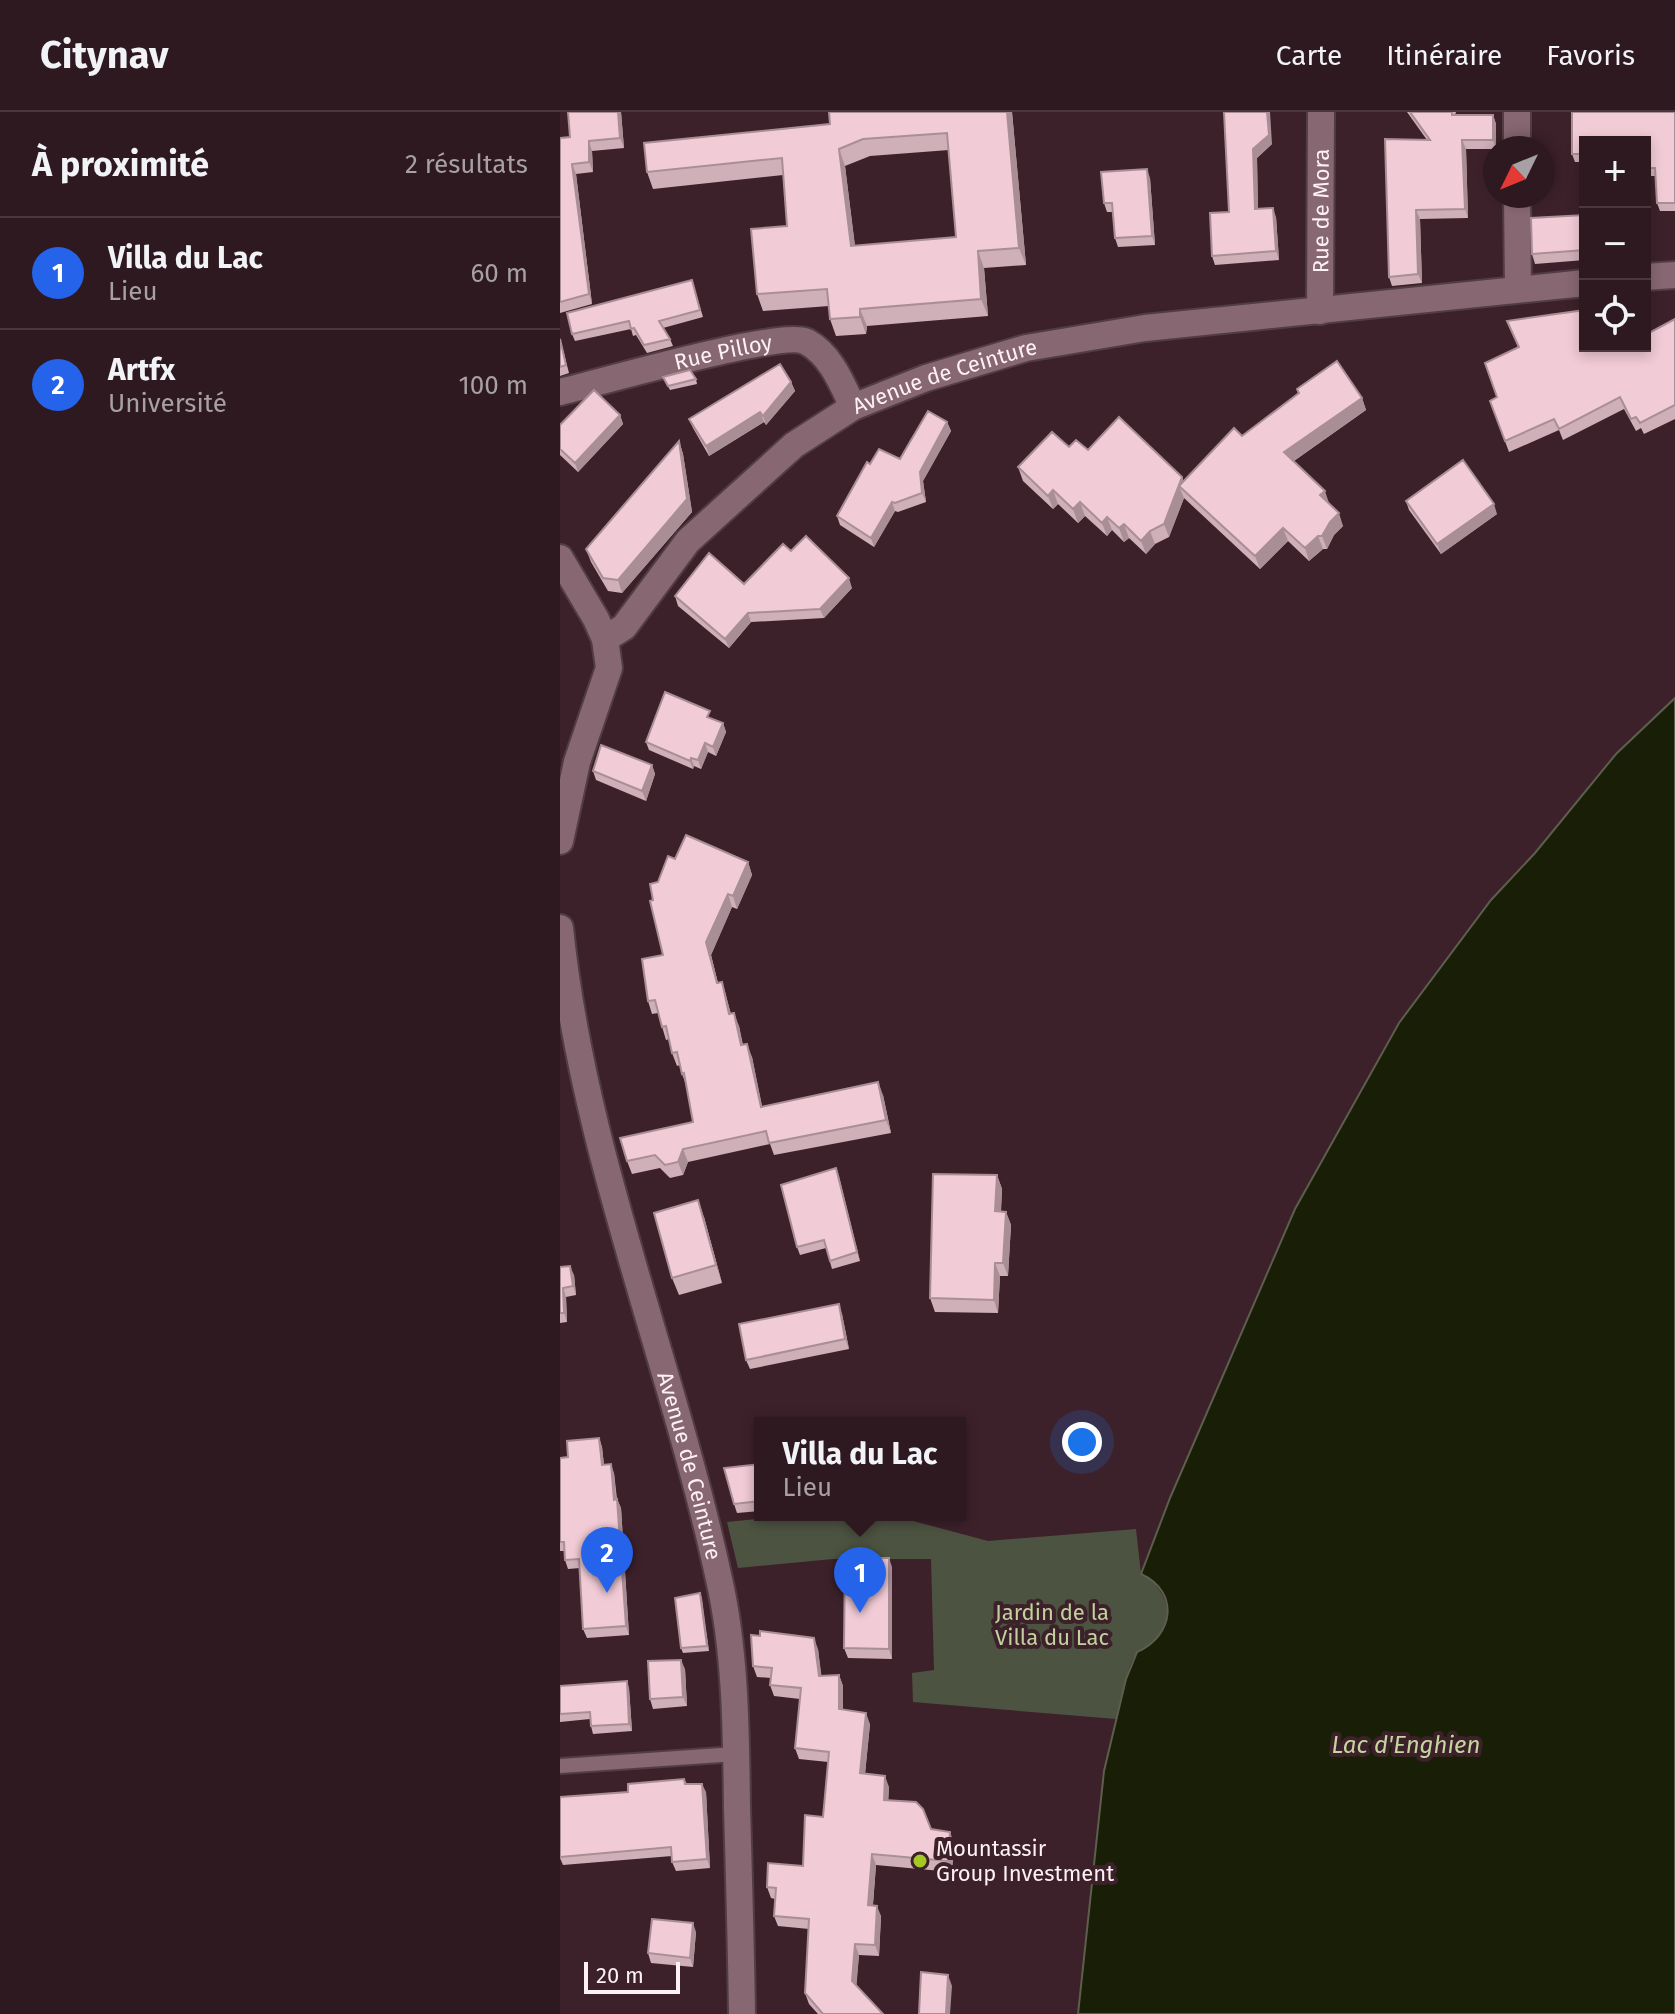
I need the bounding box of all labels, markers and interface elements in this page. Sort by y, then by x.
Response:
text: Citynav [40,32,168,78]
text: Carte [1276,39,1342,72]
text: Itinéraire [1386,39,1502,72]
text: Favoris [1546,39,1635,72]
north arrow [1483,136,1555,208]
map controls [1579,136,1651,352]
button: + [1579,136,1651,208]
text: À proximité [32,144,209,185]
text: 2 résultats [405,149,528,180]
street label: Rue de Mora [1307,149,1334,273]
button: − [1579,208,1651,280]
text: Villa du Lac [108,240,263,276]
text: 1 [52,258,64,289]
text: 60 m [470,258,528,289]
text: Lieu [108,276,158,307]
button: locate [1579,280,1651,352]
street label: Rue Pilloy [671,328,774,375]
street label: Avenue de Ceinture [848,333,1039,419]
text: Artfx [108,352,175,388]
text: 2 [51,370,65,401]
text: 100 m [459,370,528,401]
text: Université [108,388,227,419]
street label: Avenue de Ceinture [652,1369,728,1562]
popup [754,1417,966,1521]
your location [1062,1422,1102,1462]
text: Villa du Lac [783,1436,937,1472]
text: Lieu [783,1472,832,1503]
pin: 2 [581,1527,633,1593]
pin: 1 [834,1547,886,1613]
park label: Jardin de la Villa du Lac [995,1599,1109,1651]
water label: Lac d'Enghien [1332,1731,1480,1759]
place label: Mountassir Group Investment [936,1835,1114,1887]
marker: Mountassir Group Investment [911,1852,929,1870]
scale bar [584,1958,680,1994]
text: 20 m [596,1962,644,1989]

